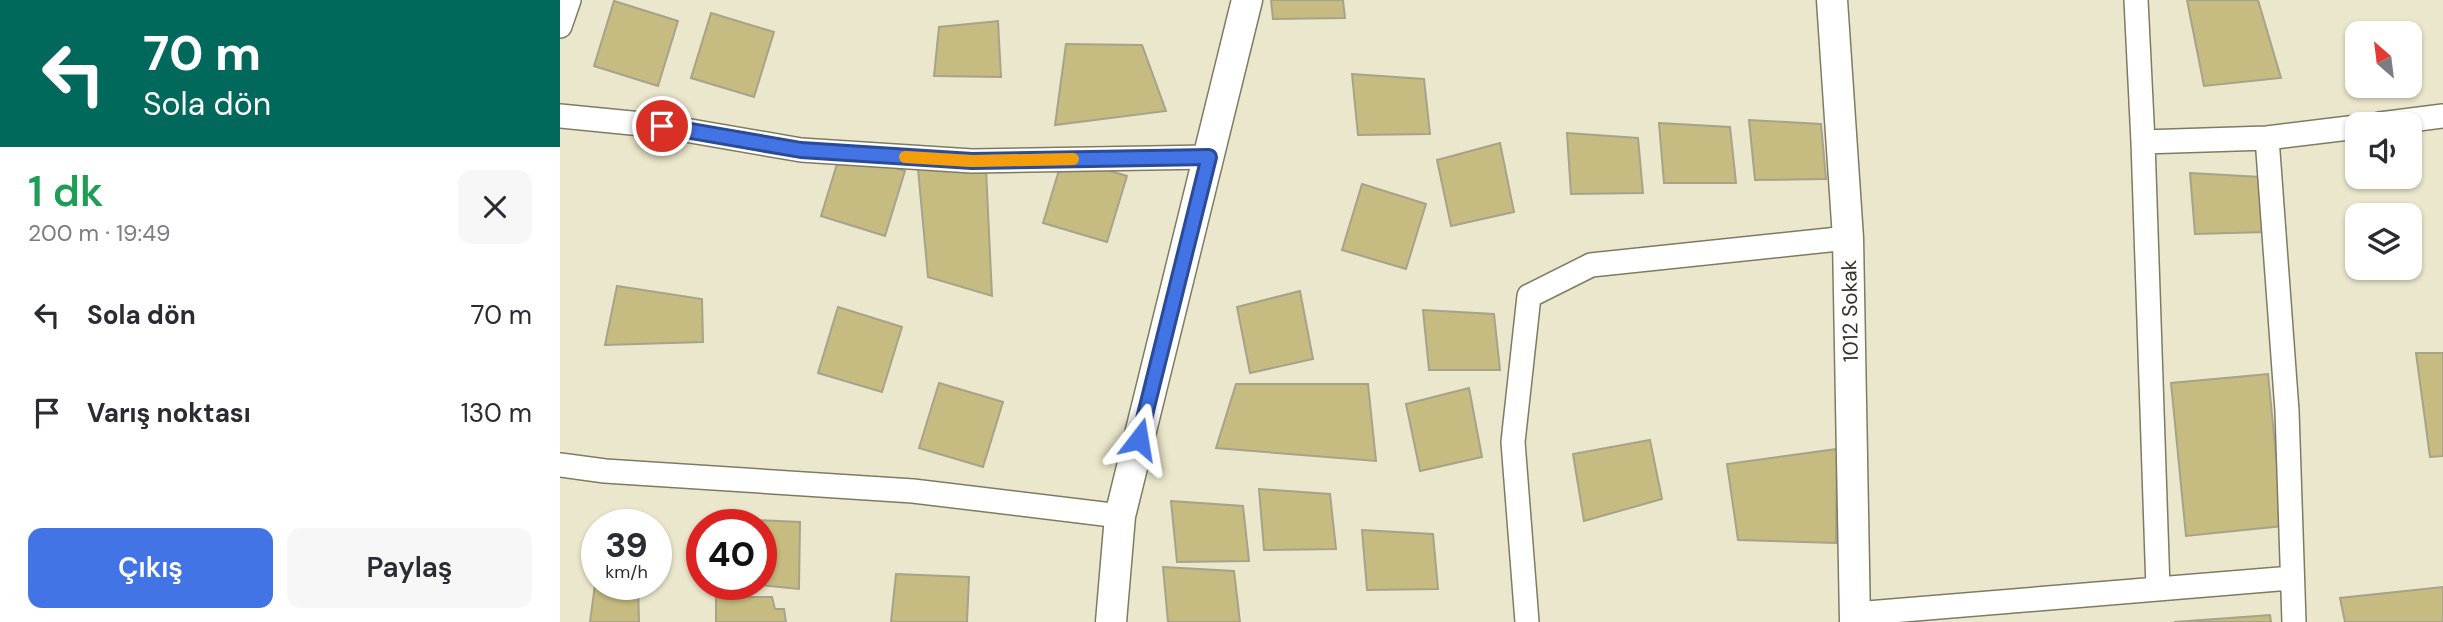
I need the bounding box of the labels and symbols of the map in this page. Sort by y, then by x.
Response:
north arrow [2345,21,2422,98]
pin [632,96,692,156]
street label: 1012 Sokak [1835,259,1865,362]
position arrow [1102,402,1176,476]
speed limit sign: 40 [686,509,777,600]

